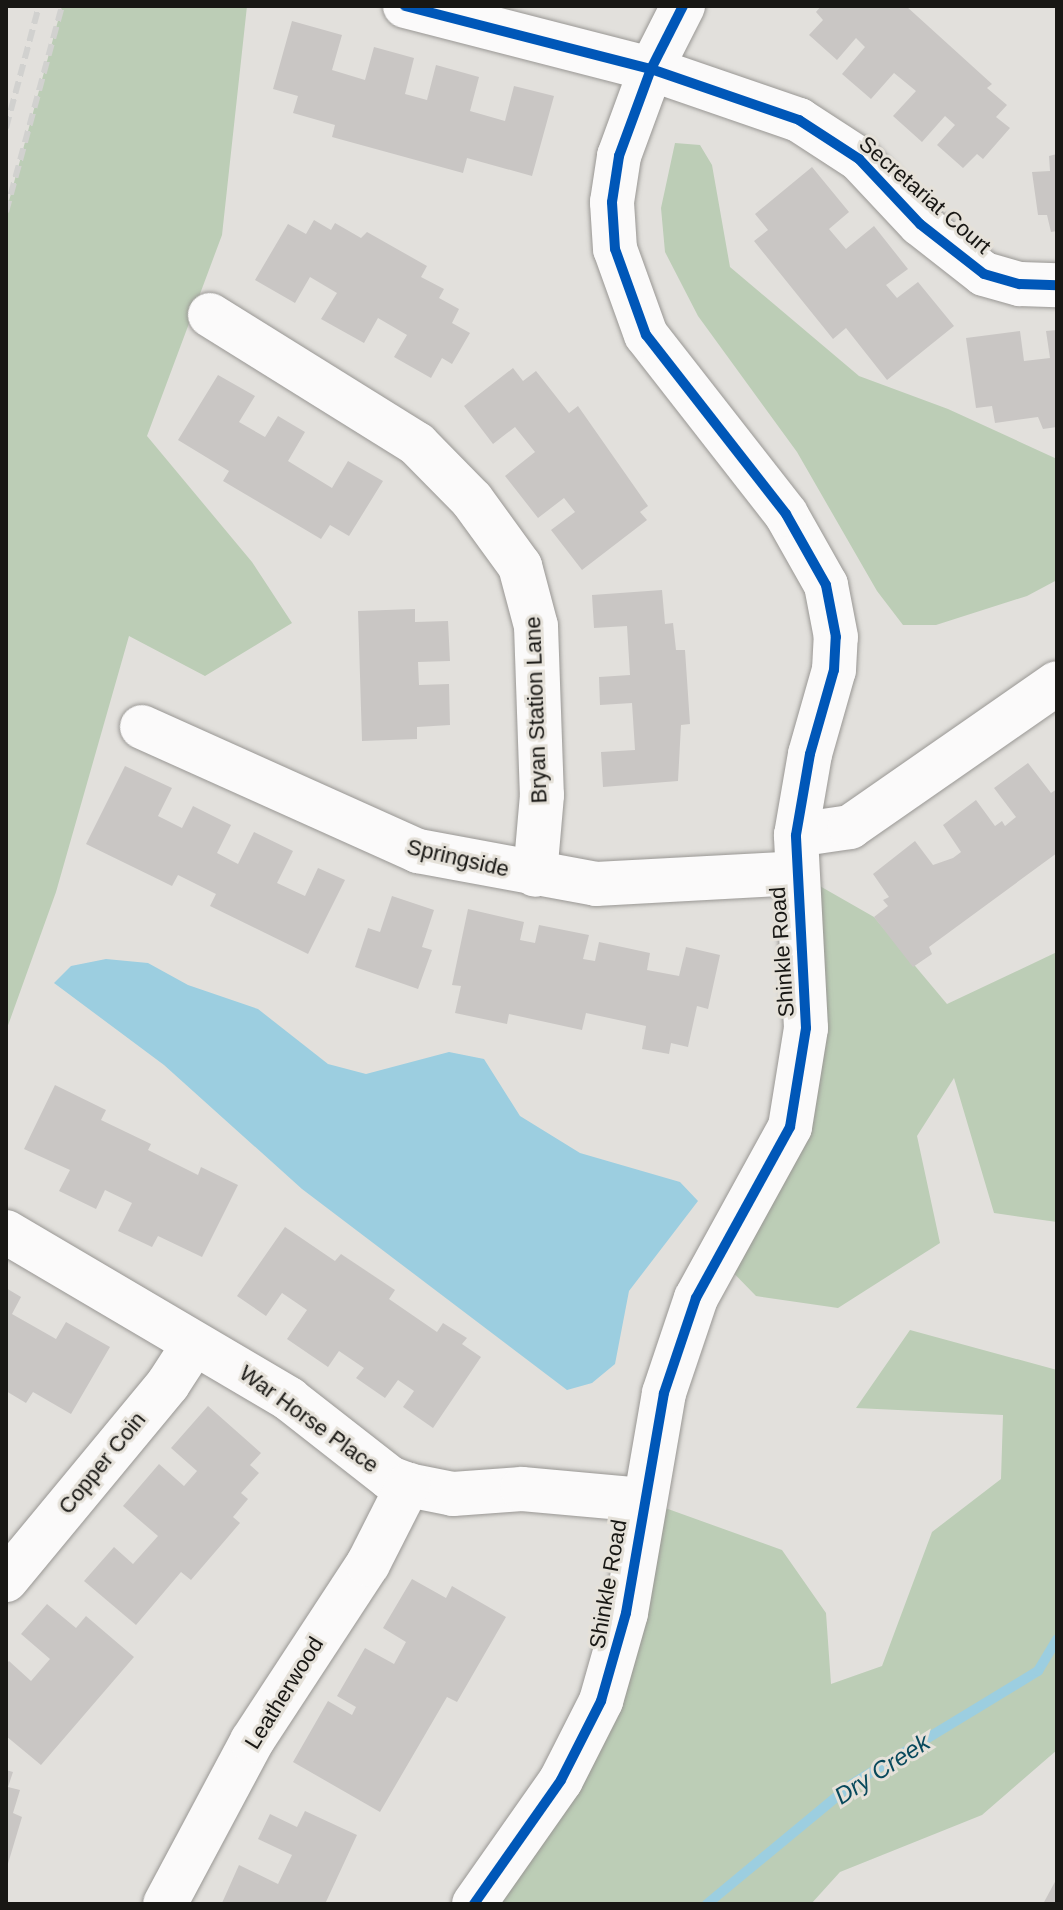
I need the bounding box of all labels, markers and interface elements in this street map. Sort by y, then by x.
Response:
street label: Secretariat Court [854,130,996,260]
street label: Bryan Station Lane [520,616,552,804]
street label: Springside [404,833,512,883]
street label: Shinkle Road [764,886,800,1018]
street label: War Horse Place [234,1360,384,1478]
street label: Copper Coin [53,1407,151,1519]
street label: Shinkle Road [584,1517,632,1651]
street label: Leatherwood [239,1632,329,1754]
water label: Dry Creek [829,1728,935,1810]

